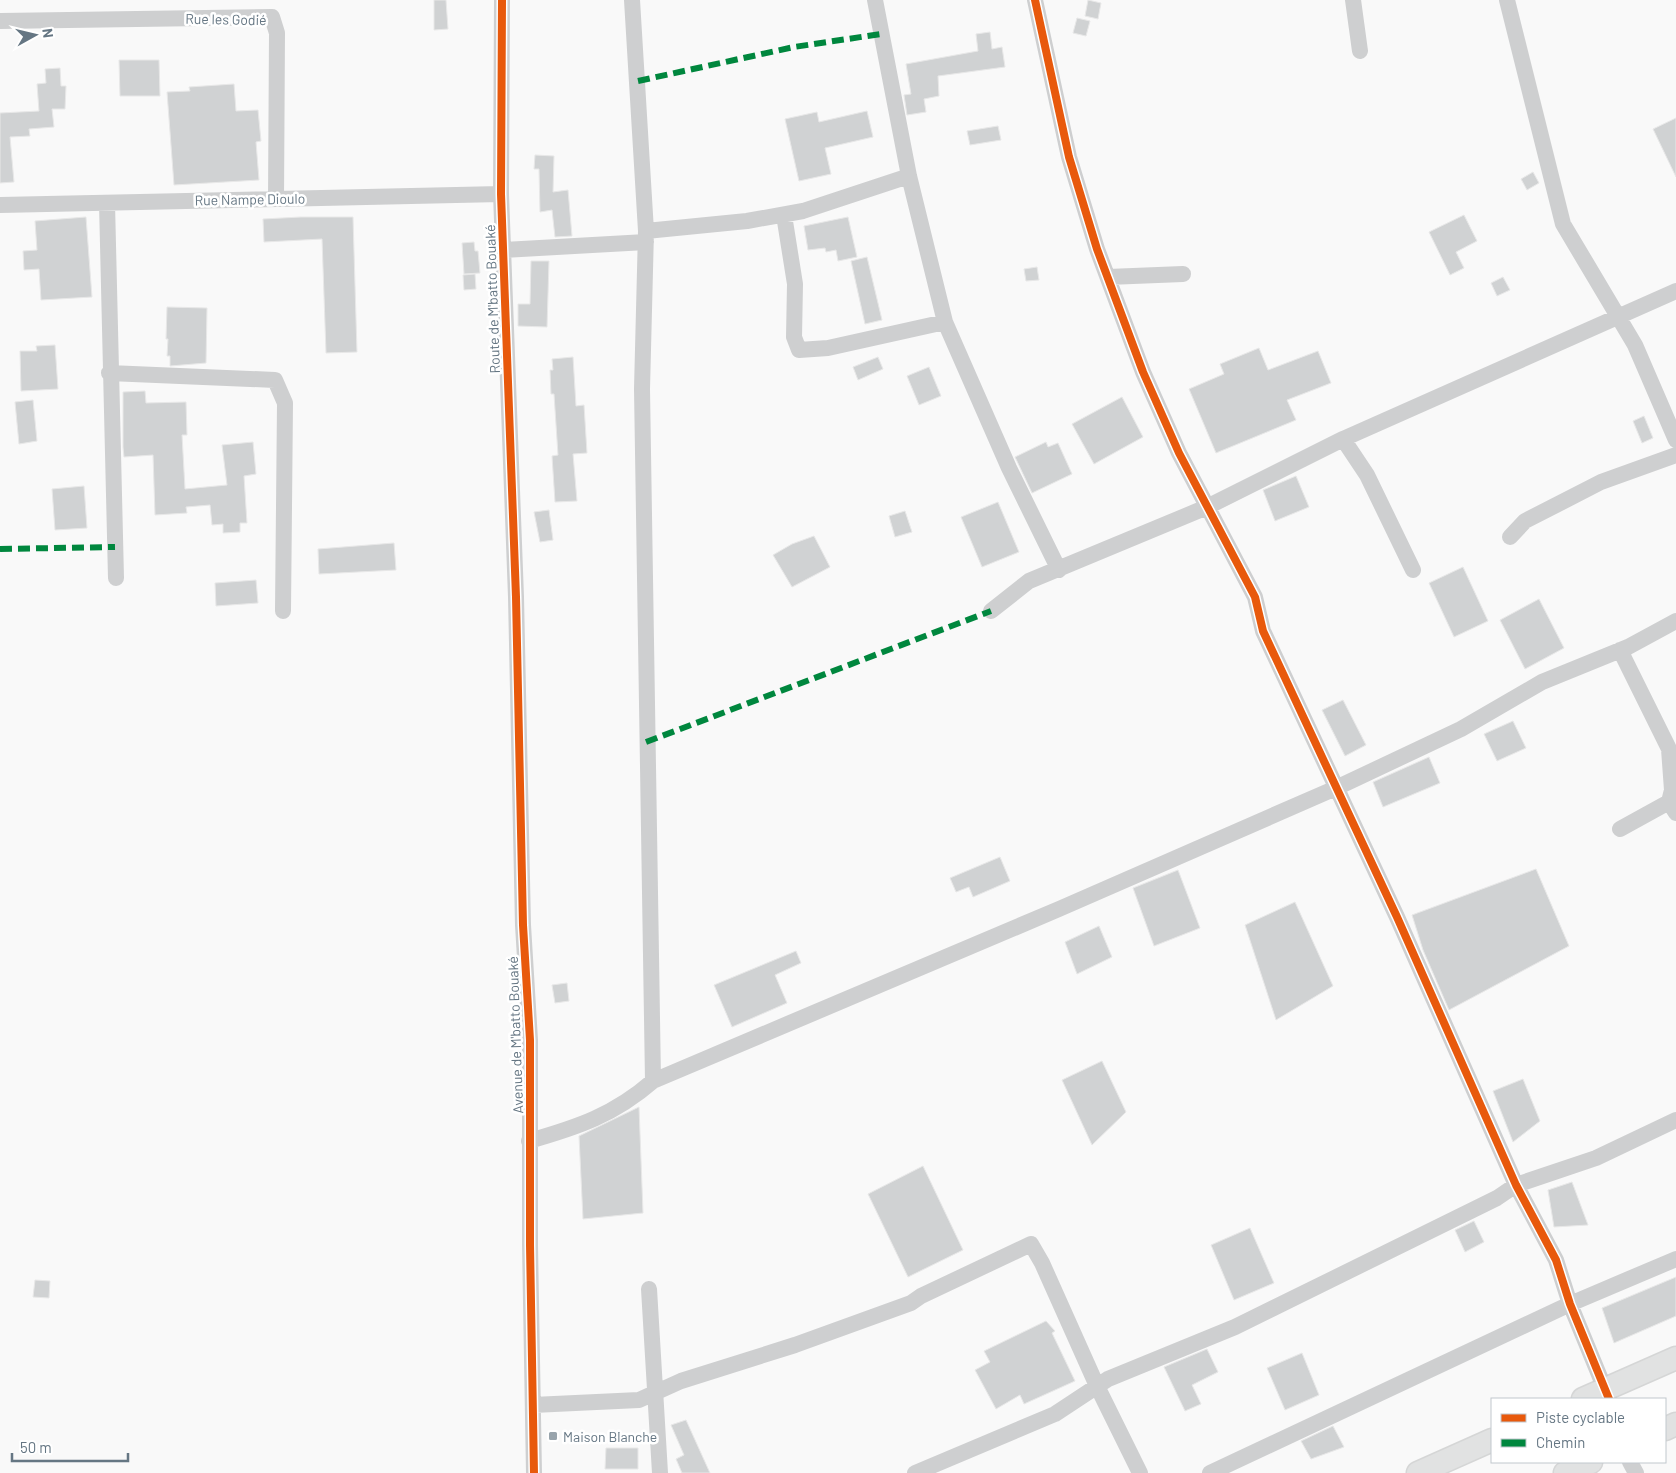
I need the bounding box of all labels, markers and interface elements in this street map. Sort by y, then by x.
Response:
north arrow [10,10,60,60]
street label: Rue les Godié [185,10,267,28]
text: N [39,27,57,39]
street label: Rue Nampe Dioulo [195,190,305,208]
street label: Route de M'batto Bouaké [481,224,503,374]
street label: Avenue de M'batto Bouaké [504,956,526,1114]
legend [1491,1398,1666,1463]
text: Piste cyclable [1536,1408,1625,1426]
place label: Maison Blanche [563,1428,657,1445]
scale bar [12,1430,129,1462]
marker: Maison Blanche [547,1430,559,1442]
text: Chemin [1536,1433,1585,1451]
text: 50 m [20,1438,52,1456]

